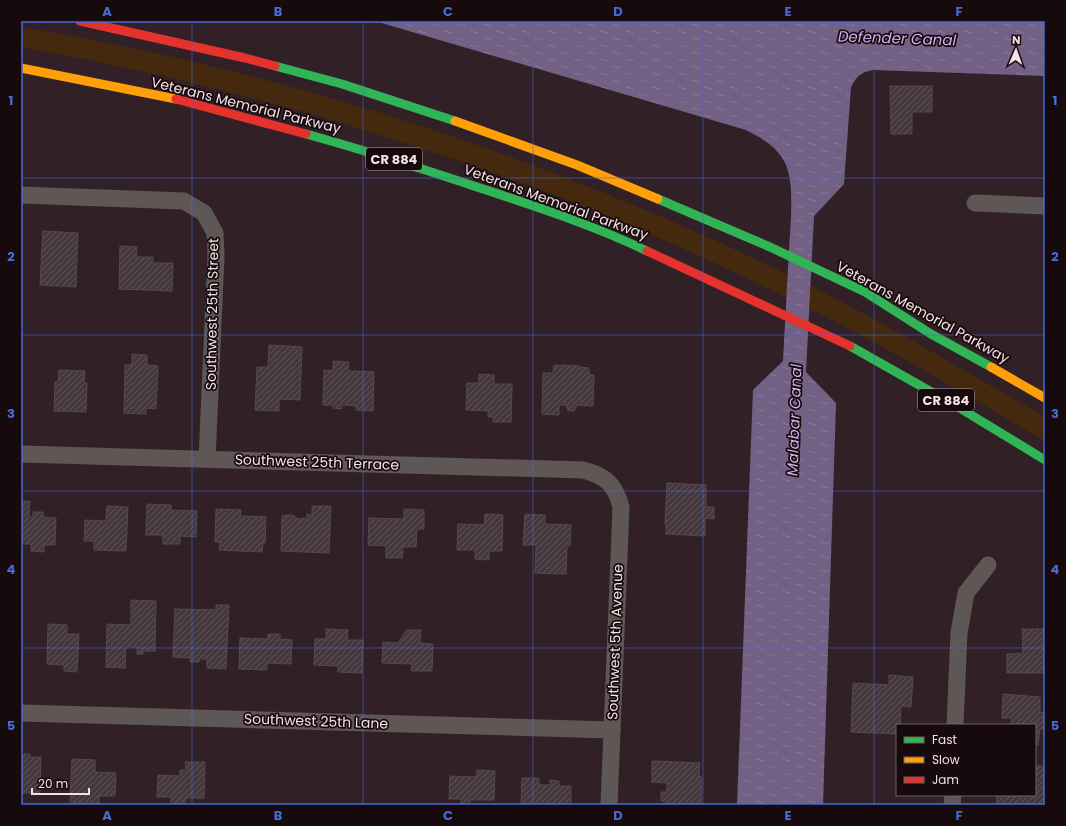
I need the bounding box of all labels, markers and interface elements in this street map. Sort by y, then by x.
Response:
text: A [102,2,112,21]
text: B [274,2,283,21]
text: C [443,2,453,21]
text: D [613,2,623,21]
text: E [784,2,792,21]
text: F [955,2,963,21]
water label: Defender Canal [837,25,957,51]
north arrow [996,30,1036,70]
text: N [1012,32,1021,48]
street label: Veterans Memorial Parkway [149,72,343,138]
text: 1 [9,91,13,110]
text: 1 [1053,91,1057,110]
road number: CR 884 [366,148,422,170]
street label: Veterans Memorial Parkway [461,159,651,245]
street label: Southwest 25th Street [201,238,223,390]
text: 2 [7,247,15,266]
text: 2 [1051,247,1059,266]
street label: Veterans Memorial Parkway [833,256,1013,368]
water label: Malabar Canal [782,363,806,477]
road number: CR 884 [918,389,974,411]
text: 3 [7,404,15,423]
text: 3 [1051,404,1059,423]
street label: Southwest 25th Terrace [234,449,400,475]
text: 4 [7,560,16,579]
text: 4 [1051,560,1060,579]
street label: Southwest 5th Avenue [602,564,628,720]
street label: Southwest 25th Lane [244,708,389,734]
text: 5 [7,716,15,735]
text: 5 [1051,716,1059,735]
legend [896,724,1036,796]
text: Fast [932,731,957,748]
text: Slow [932,751,960,768]
scale bar [32,770,89,796]
text: Jam [932,771,959,788]
text: 20 m [38,775,68,792]
text: A [102,806,112,825]
text: B [274,806,283,825]
text: C [443,806,453,825]
text: D [613,806,623,825]
text: E [784,806,792,825]
text: F [955,806,963,825]

